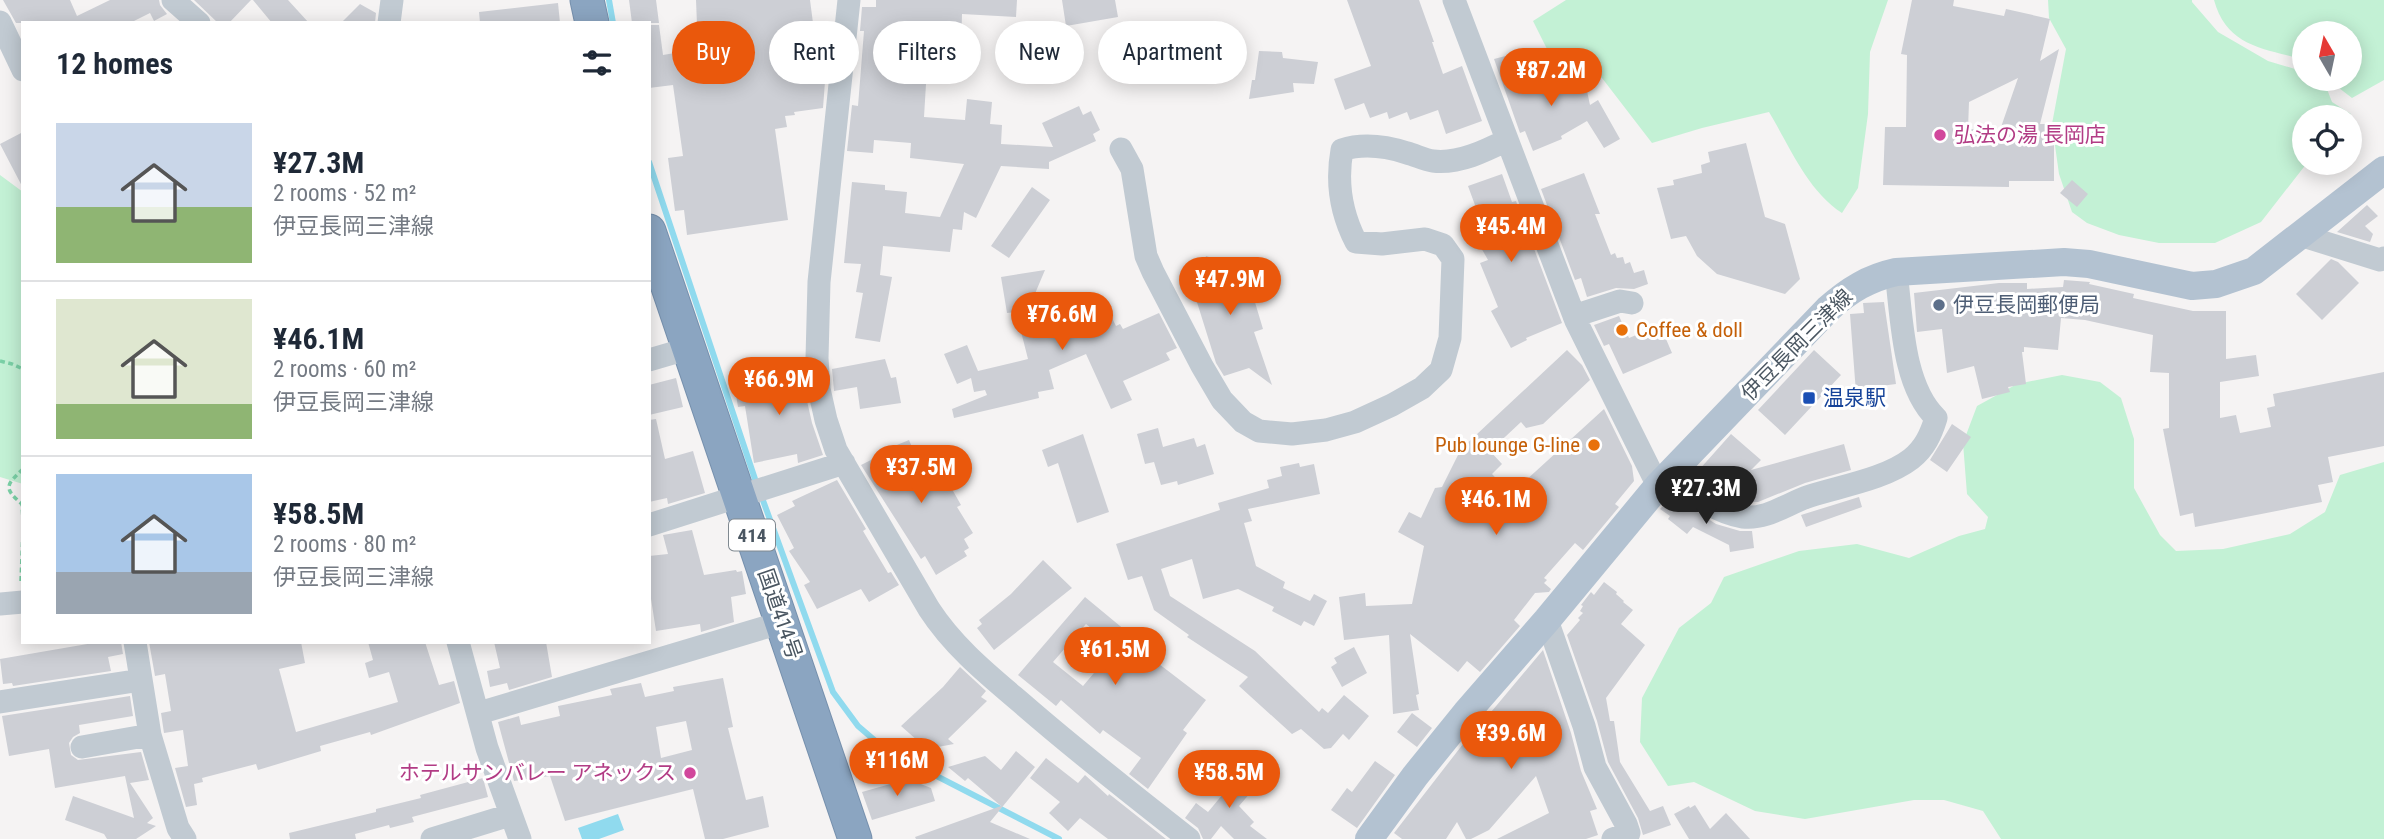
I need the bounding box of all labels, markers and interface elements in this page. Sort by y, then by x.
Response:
chip: Buy [672,21,755,84]
chip: Rent [769,21,859,84]
chip: Filters [873,21,981,84]
chip: New [995,21,1084,84]
chip: Apartment [1098,21,1247,84]
north arrow [2292,21,2362,91]
map controls [2292,21,2362,175]
icon: filters [578,44,616,82]
text: 12 homes [56,46,173,81]
pin: ¥87.2M [1494,48,1608,108]
text: ¥87.2M [1516,57,1586,84]
button: locate [2292,105,2362,175]
place label: 弘法の湯 長岡店 [1954,123,2106,147]
marker: 弘法の湯 長岡店 [1932,127,1948,143]
text: ¥27.3M [273,145,364,180]
icon: home [112,151,196,235]
text: 2 rooms · 52 m² [273,180,416,207]
pin: ¥45.4M [1454,204,1568,264]
text: 伊豆長岡三津線 [273,213,434,240]
text: ¥45.4M [1476,213,1546,240]
pin: ¥47.9M [1173,258,1287,317]
text: ¥47.9M [1195,266,1265,293]
street label: 伊豆長岡三津線 [1737,285,1857,405]
pin: ¥76.6M [1005,292,1119,352]
place label: 伊豆長岡郵便局 [1953,293,2100,317]
marker: 伊豆長岡郵便局 [1931,297,1947,313]
text: ¥76.6M [1027,301,1097,328]
place label: Coffee & doll [1636,318,1743,342]
text: ¥46.1M [273,321,364,356]
marker: Coffee & doll [1614,322,1630,338]
icon: home [112,327,196,411]
text: 2 rooms · 60 m² [273,356,416,383]
pin: ¥66.9M [722,358,836,417]
text: ¥66.9M [744,366,814,393]
place label: 温泉駅 [1823,386,1886,410]
text: 伊豆長岡三津線 [273,389,434,416]
marker: 温泉駅 [1801,390,1817,406]
place label: Pub lounge G-line [1435,433,1580,457]
marker: Pub lounge G-line [1586,437,1602,453]
pin: ¥37.5M [864,446,978,505]
text: ¥37.5M [886,454,956,481]
pin: ¥27.3M [1649,466,1763,526]
text: ¥27.3M [1671,475,1741,502]
pin: ¥46.1M [1439,477,1553,537]
text: ¥46.1M [1461,486,1531,513]
text: ¥58.5M [273,496,364,531]
icon: home [112,502,196,586]
road number: 414 [729,520,775,550]
text: 2 rooms · 80 m² [273,531,416,558]
text: 伊豆長岡三津線 [273,564,434,591]
street label: 国道414号 [753,566,807,662]
pin: ¥61.5M [1058,628,1172,687]
text: ¥61.5M [1080,636,1150,663]
pin: ¥39.6M [1454,712,1568,771]
text: ¥39.6M [1476,720,1546,747]
pin: ¥116M [848,738,946,798]
text: ¥116M [865,747,929,774]
pin: ¥58.5M [1172,750,1286,810]
text: ¥58.5M [1194,759,1264,786]
place label: ホテルサンバレー アネックス [399,761,676,785]
marker: ホテルサンバレー アネックス [682,765,698,781]

